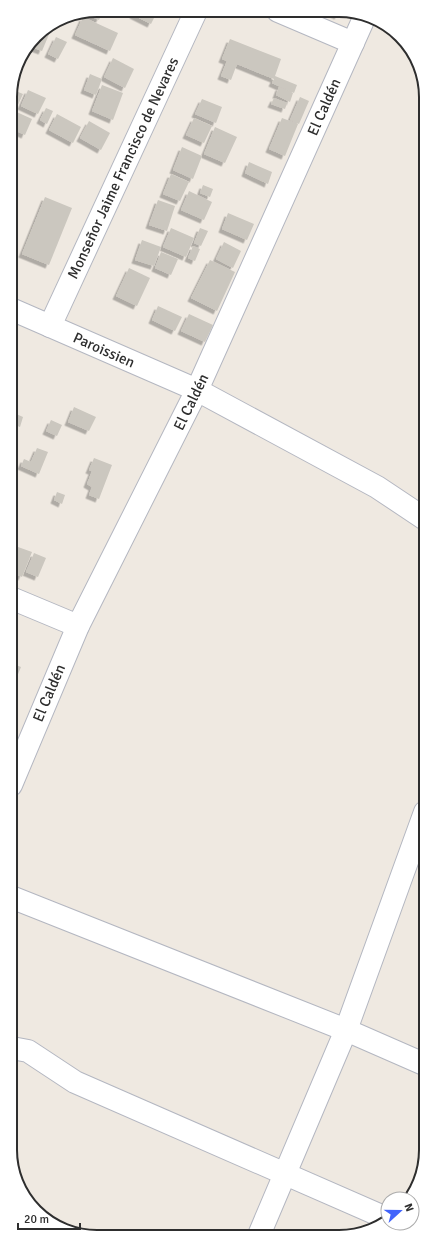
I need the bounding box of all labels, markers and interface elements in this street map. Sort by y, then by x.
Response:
street label: Monseñor Jaime Francisco de Nevares [64,54,183,282]
street label: El Caldén [303,76,345,138]
street label: Paroissien [70,328,138,372]
street label: El Caldén [170,371,212,433]
street label: El Caldén [29,662,69,724]
north arrow [380,1191,420,1231]
text: N [401,1202,416,1213]
scale bar [18,1205,80,1231]
text: 20 m [24,1212,49,1227]

